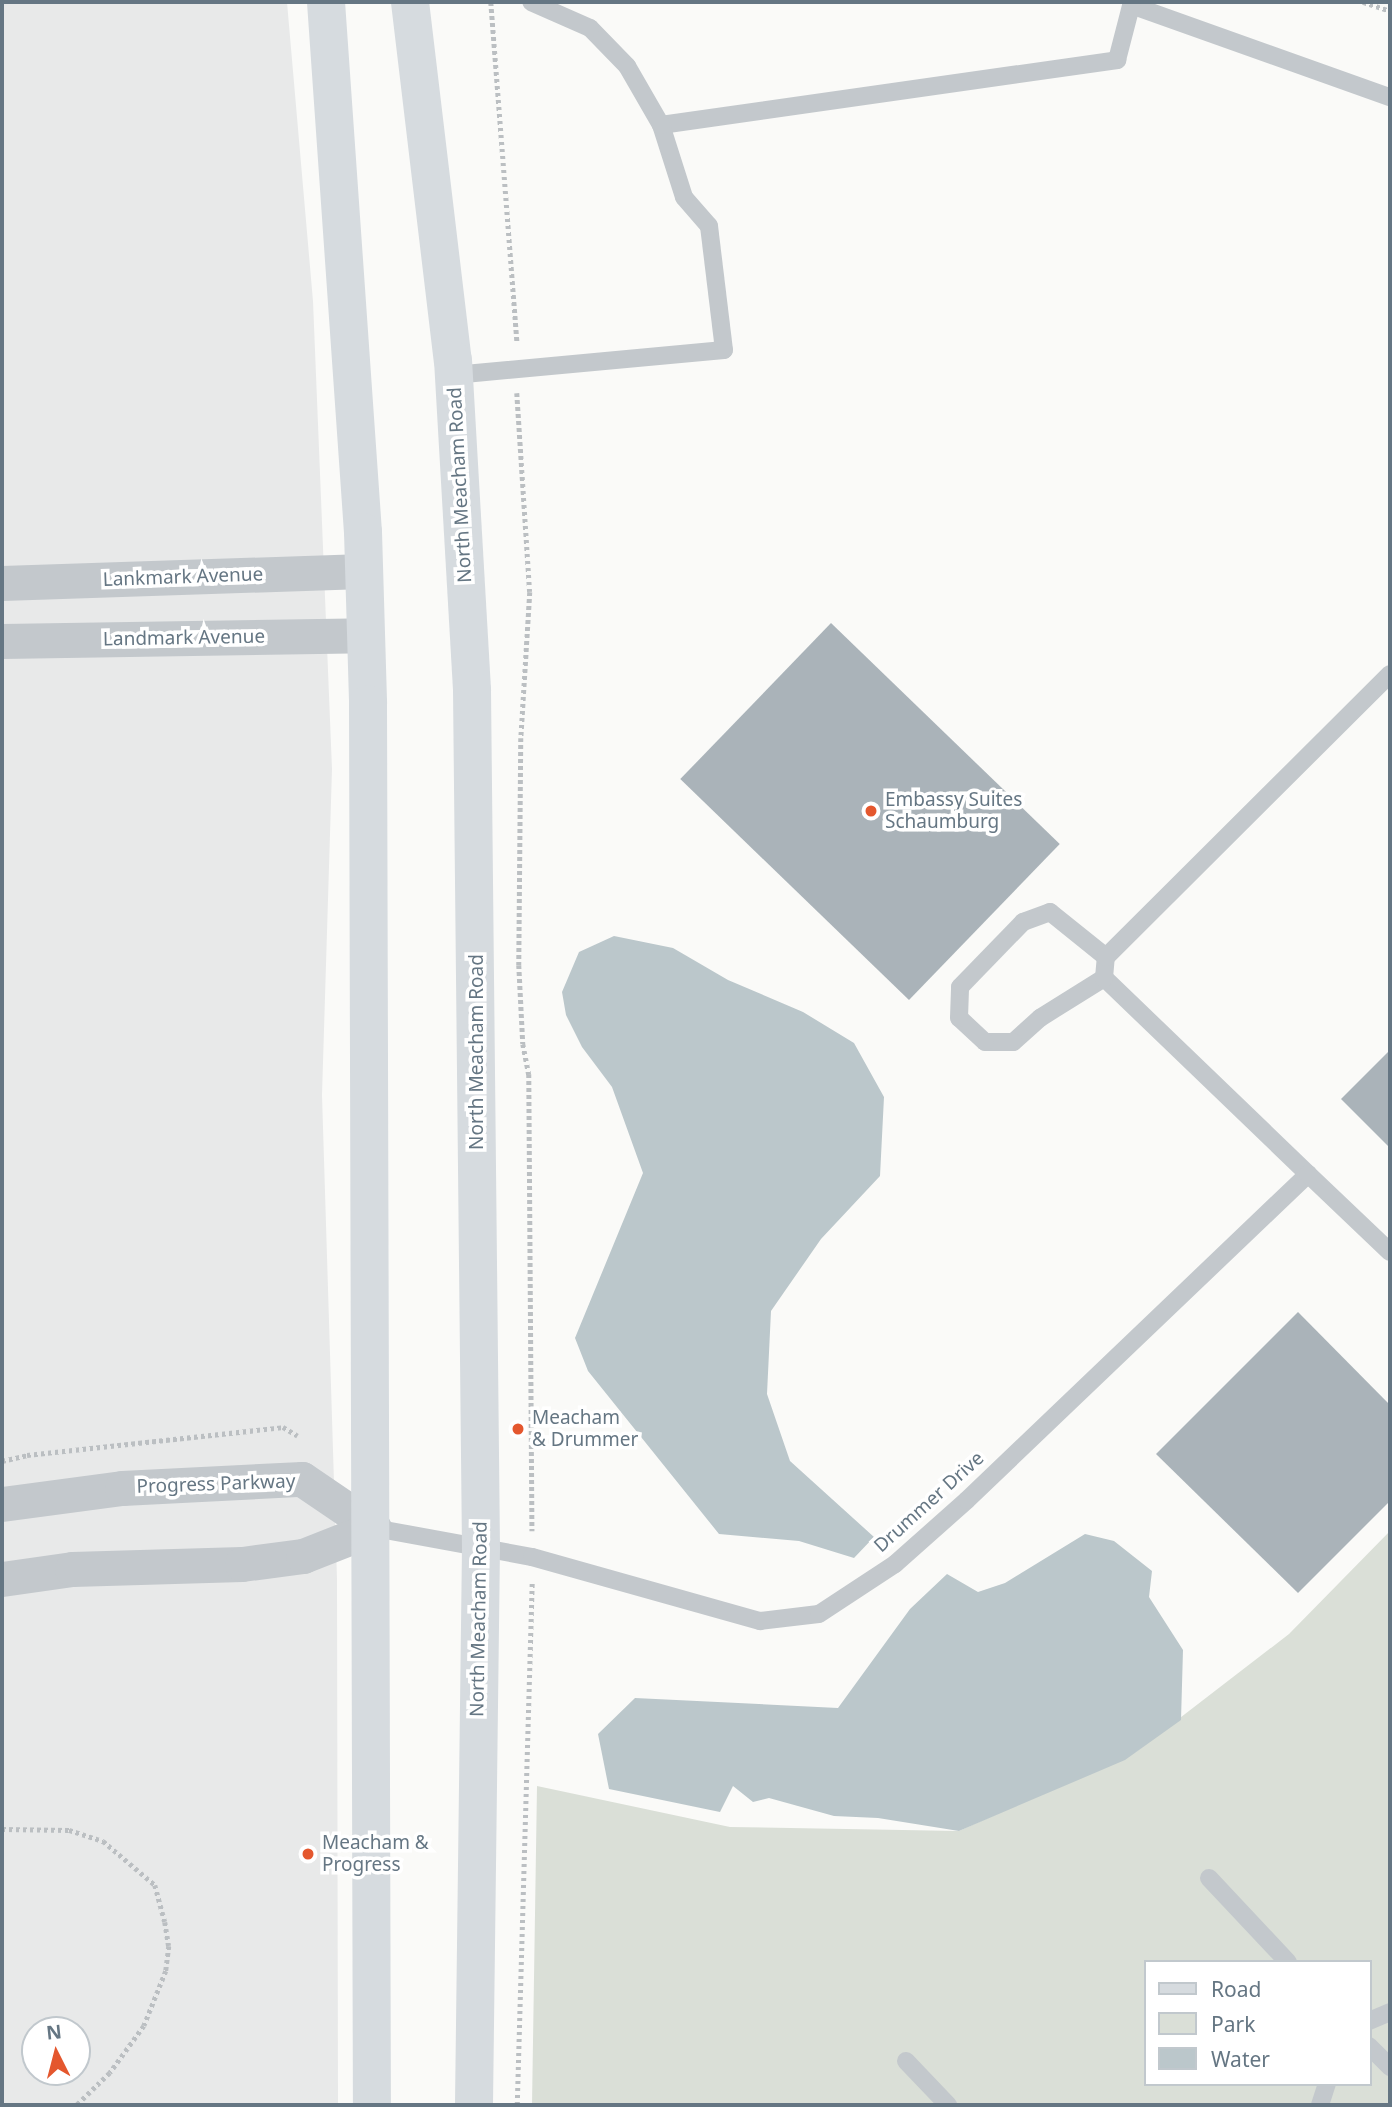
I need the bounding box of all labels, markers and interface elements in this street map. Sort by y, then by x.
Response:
street label: North Meacham Road [443,387,477,583]
street label: Lankmark Avenue [102,563,264,591]
street label: Landmark Avenue [103,625,265,651]
place label: Embassy Suites Schaumburg [885,789,1022,833]
marker: Embassy Suites Schaumburg [863,803,879,819]
street label: North Meacham Road [466,954,488,1150]
place label: Meacham & Drummer [532,1407,638,1451]
marker: Meacham & Drummer [510,1421,526,1437]
street label: Drummer Drive [870,1447,988,1557]
street label: Progress Parkway [136,1470,296,1498]
street label: North Meacham Road [466,1521,492,1717]
place label: Meacham & Progress [322,1832,429,1876]
marker: Meacham & Progress [300,1846,316,1862]
legend [1144,1960,1371,2086]
text: Road [1211,1975,1261,2003]
text: Park [1211,2010,1255,2038]
north arrow [21,2016,91,2086]
text: N [45,2018,63,2046]
text: Water [1211,2045,1270,2073]

